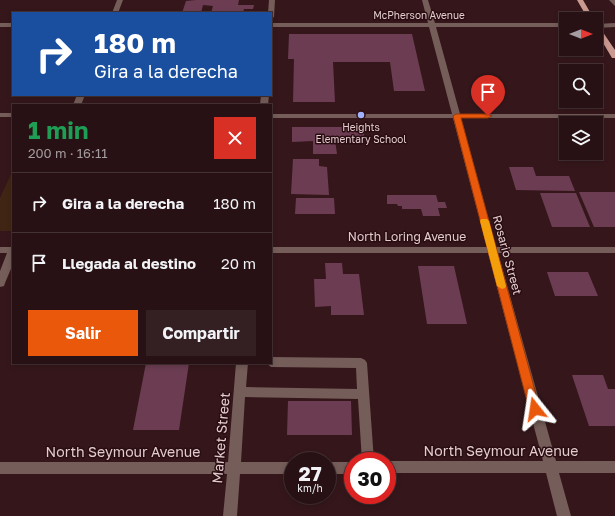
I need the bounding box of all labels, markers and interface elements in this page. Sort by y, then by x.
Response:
street label: McPherson Avenue [373,9,465,21]
north arrow [559,12,603,56]
map controls [559,12,603,160]
text: 180 m [94,26,176,59]
icon: right [28,28,80,80]
text: Gira a la derecha [94,60,238,82]
button: search [559,64,603,108]
pin [471,75,505,116]
icon: arrive [477,81,499,103]
marker: Heights Elementary School [356,110,366,120]
text: 1 min [28,115,88,144]
button: layers [559,116,603,160]
button: close [214,117,256,159]
place label: Heights Elementary School [316,121,406,145]
text: 200 m · 16:11 [28,145,108,161]
icon: right [28,192,50,214]
text: Gira a la derecha [62,194,184,212]
text: 180 m [213,194,256,212]
street label: Rosario Street [490,213,525,297]
street label: North Loring Avenue [348,229,466,244]
icon: arrive [28,252,50,274]
text: Llegada al destino [62,254,196,272]
text: 20 m [221,254,256,272]
button: Salir [28,310,138,356]
button: Compartir [146,310,256,356]
position arrow [514,388,556,430]
street label: Market Street [208,392,233,484]
street label: North Seymour Avenue [424,442,578,459]
street label: North Seymour Avenue [46,443,200,460]
speed limit sign: 30 [344,452,396,504]
text: 27 [298,461,322,485]
text: km/h [297,482,323,494]

